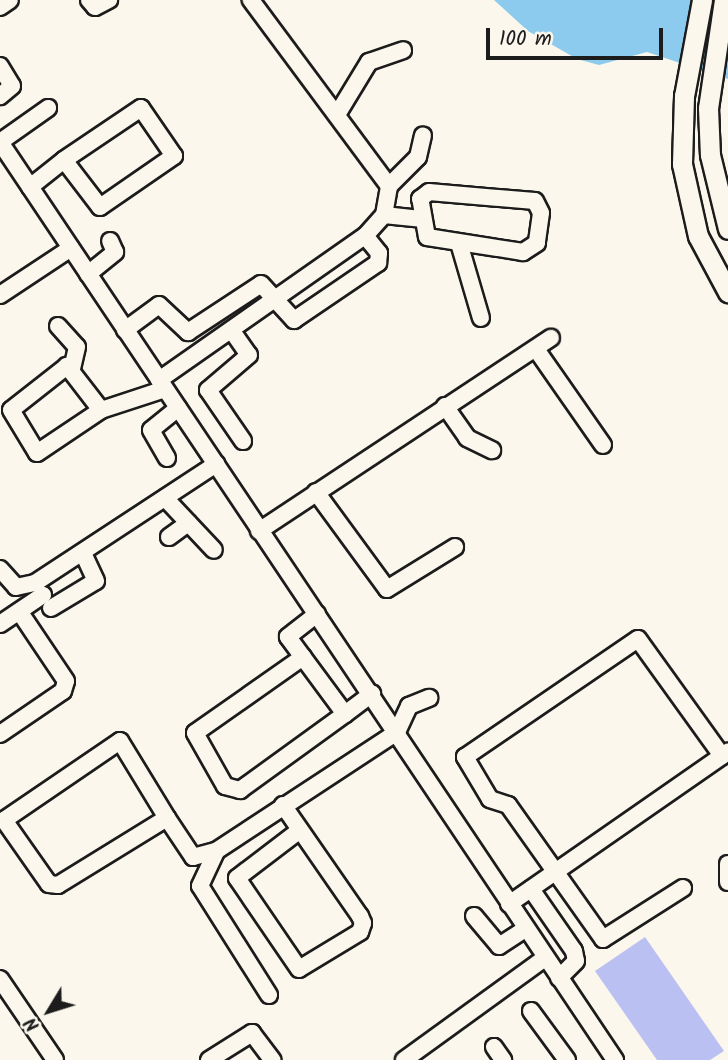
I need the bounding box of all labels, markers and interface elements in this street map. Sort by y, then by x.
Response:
scale bar [490,14,667,58]
text: 100 m [499,23,552,56]
north arrow [14,976,84,1046]
text: N [17,1010,48,1038]

